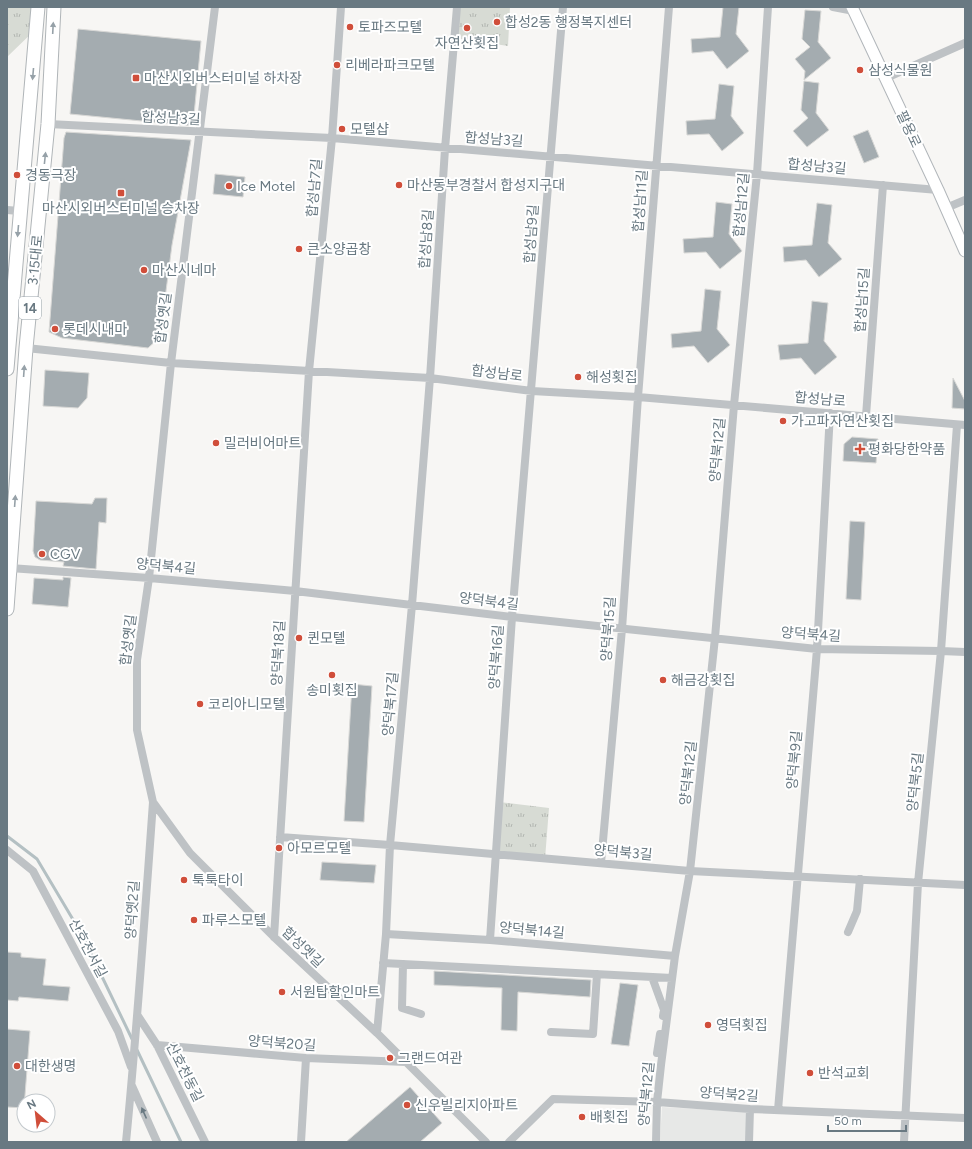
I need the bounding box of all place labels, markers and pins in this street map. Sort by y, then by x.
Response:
place label: 합성2동 행정복지센터 [505,14,632,31]
marker: 합성2동 행정복지센터 [492,17,502,27]
place label: 토파즈모텔 [358,19,422,36]
marker: 토파즈모텔 [345,22,355,32]
marker: 자연산횟집 [462,23,472,33]
place label: 자연산횟집 [435,35,499,52]
place label: 리베라파크모텔 [345,57,435,74]
marker: 리베라파크모텔 [332,60,342,70]
place label: 삼성식물원 [868,62,932,79]
marker: 삼성식물원 [855,65,865,75]
place label: 마산시외버스터미널 하차장 [144,70,302,87]
marker: 마산시외버스터미널 하차장 [131,73,141,83]
place label: 모텔샵 [350,121,389,138]
marker: 모텔샵 [337,124,347,134]
place label: 경동극장 [25,167,77,184]
marker: 경동극장 [12,170,22,180]
place label: 마산동부경찰서 합성지구대 [407,177,565,194]
place label: Ice Motel [237,178,295,195]
marker: 마산동부경찰서 합성지구대 [394,180,404,190]
marker: Ice Motel [224,181,234,191]
marker: 마산시외버스터미널 승차장 [116,188,126,198]
place label: 마산시외버스터미널 승차장 [42,200,200,217]
place label: 큰소양곱창 [307,241,372,258]
marker: 큰소양곱창 [294,244,304,254]
place label: 마산시네마 [152,262,217,279]
marker: 마산시네마 [139,265,149,275]
place label: 롯데시내마 [63,321,128,338]
marker: 롯데시내마 [50,324,60,334]
place label: 해성횟집 [586,369,638,386]
marker: 해성횟집 [573,372,583,382]
place label: 가고파자연산횟집 [791,413,894,430]
marker: 가고파자연산횟집 [778,416,788,426]
place label: 밀러비어마트 [224,435,301,452]
marker: 밀러비어마트 [211,438,221,448]
place label: 평화당한약품 [868,441,945,458]
marker: 평화당한약품 [855,444,865,454]
place label: CGV [50,546,81,563]
marker: CGV [37,549,47,559]
place label: 퀸모텔 [307,630,346,647]
marker: 퀸모텔 [294,633,304,643]
marker: 송미횟집 [327,670,337,680]
place label: 해금강횟집 [671,672,735,689]
marker: 해금강횟집 [658,675,668,685]
place label: 송미횟집 [306,682,358,699]
place label: 코리아니모텔 [208,696,285,713]
marker: 코리아니모텔 [195,699,205,709]
place label: 아모르모텔 [287,840,351,857]
marker: 아모르모텔 [274,843,284,853]
place label: 툭툭타이 [192,872,244,889]
marker: 툭툭타이 [179,875,189,885]
place label: 파루스모텔 [202,912,266,929]
marker: 파루스모텔 [189,915,199,925]
place label: 서원탑할인마트 [290,984,380,1001]
marker: 서원탑할인마트 [277,987,287,997]
place label: 영덕횟집 [716,1017,768,1034]
marker: 영덕횟집 [703,1020,713,1030]
place label: 그랜드여관 [398,1050,463,1067]
marker: 그랜드여관 [385,1053,395,1063]
place label: 대한생명 [25,1058,77,1075]
marker: 대한생명 [12,1061,22,1071]
place label: 반석교회 [818,1065,870,1082]
marker: 반석교회 [805,1068,815,1078]
place label: 신우빌리지아파트 [415,1097,518,1114]
marker: 신우빌리지아파트 [402,1100,412,1110]
place label: 배횟집 [590,1109,629,1126]
marker: 배횟집 [577,1112,587,1122]

